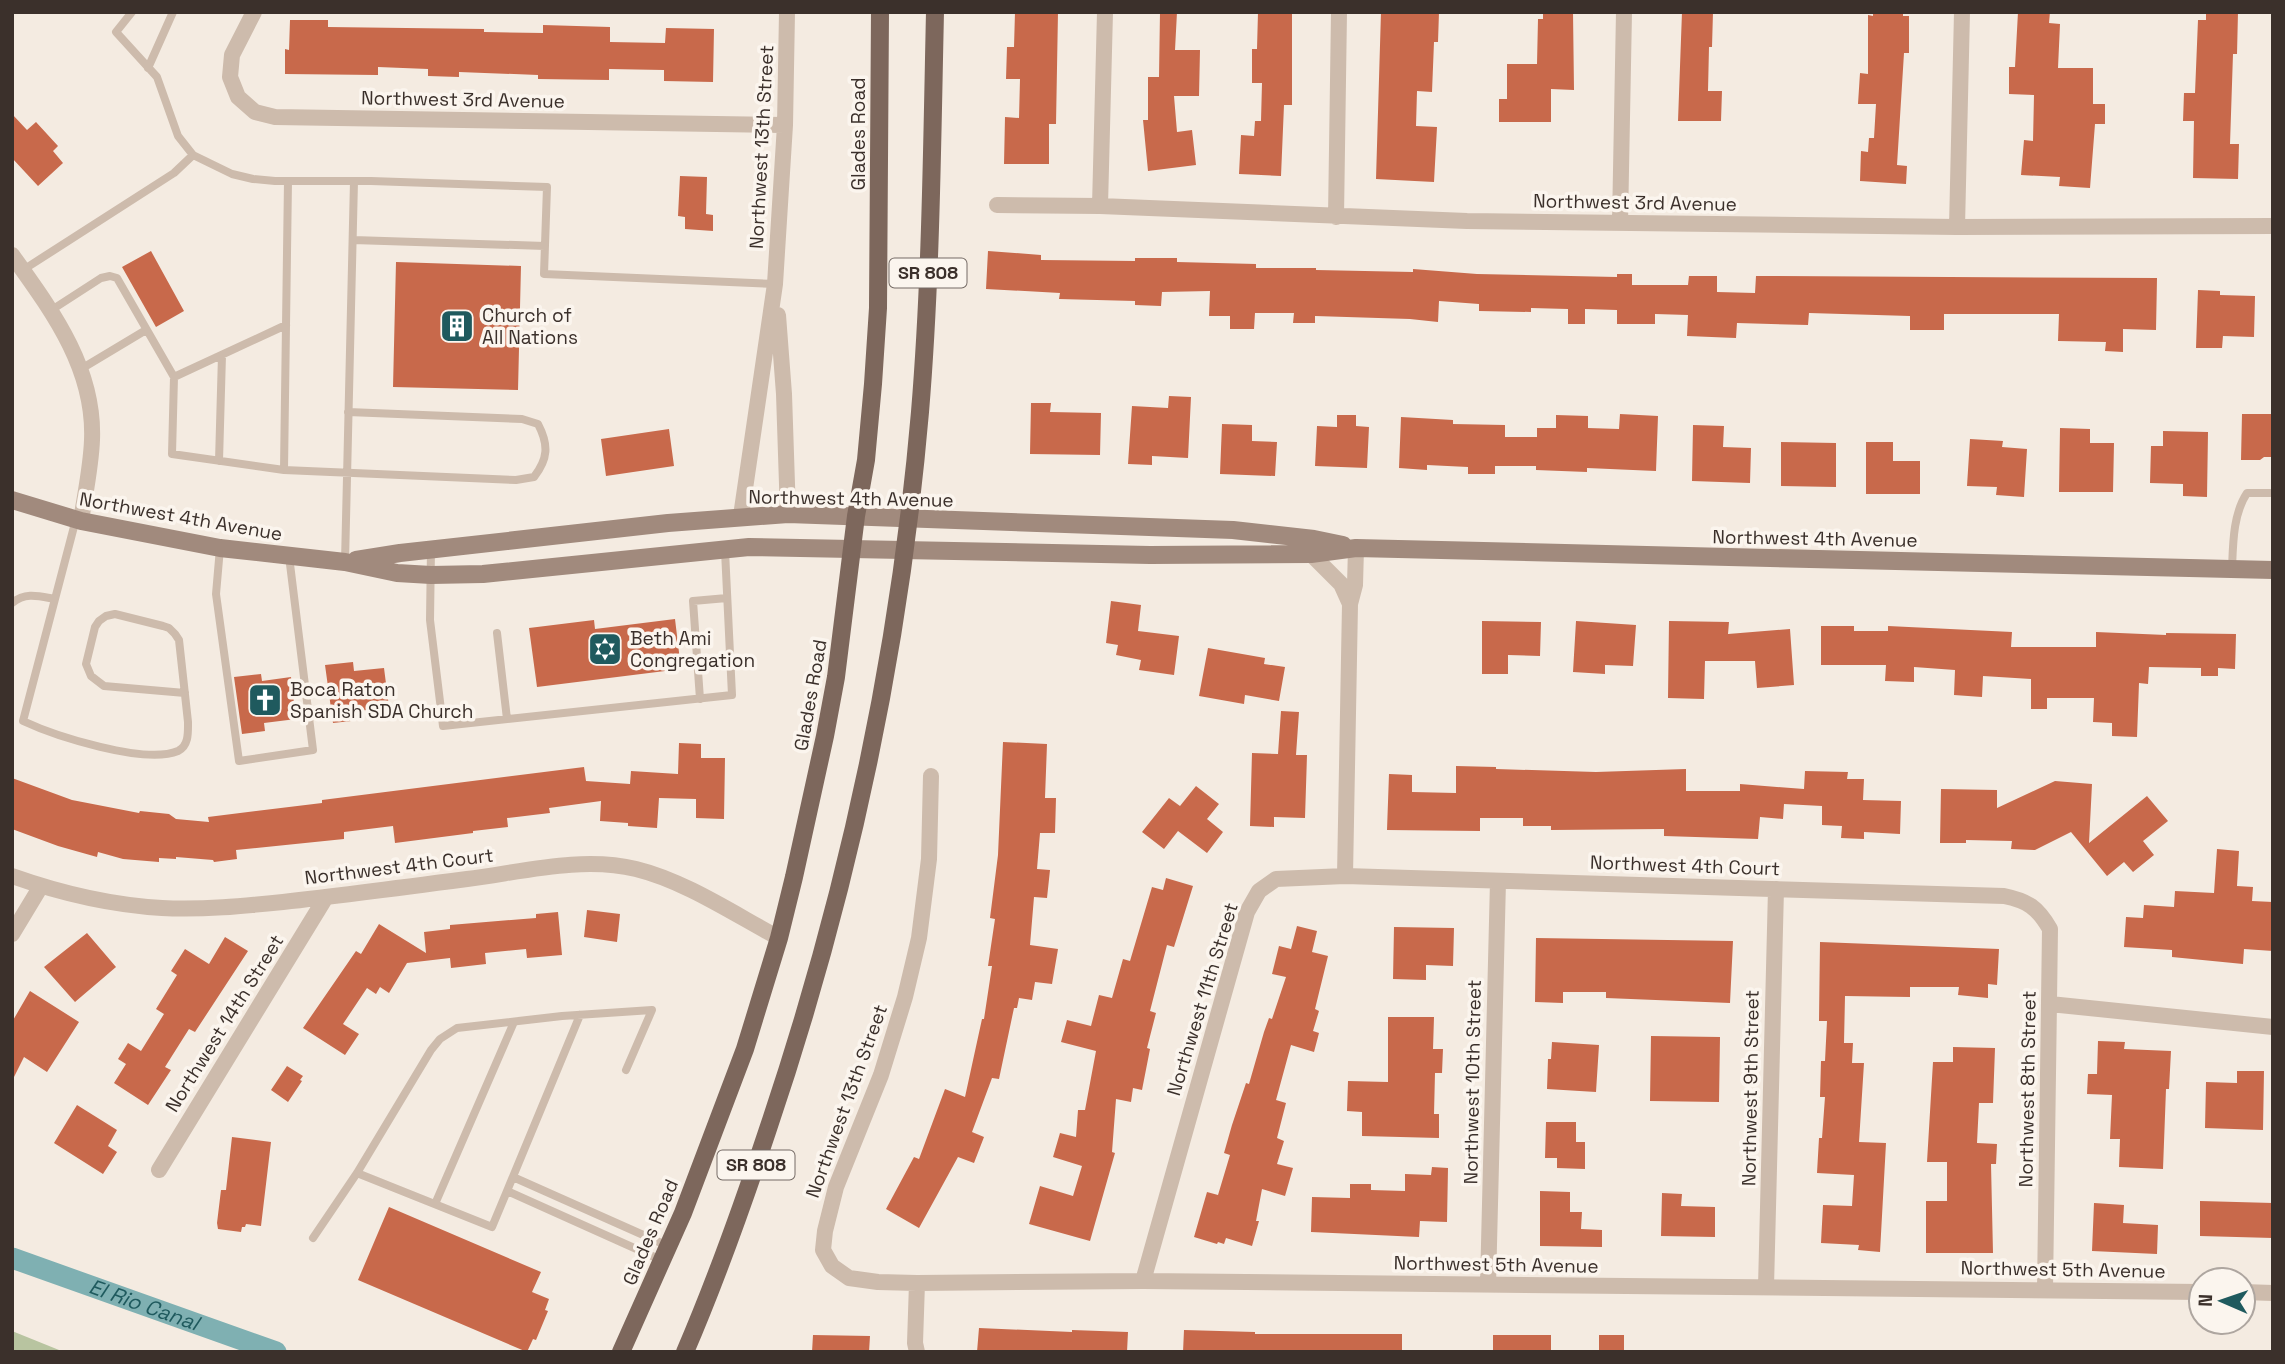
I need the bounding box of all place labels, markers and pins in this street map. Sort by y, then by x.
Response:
place label: Church of All Nations [482,303,578,350]
building icon: Church of All Nations [438,307,476,345]
place label: Beth Ami Congregation [630,626,755,673]
synagogue icon: Beth Ami Congregation [586,630,624,668]
place label: Boca Raton Spanish SDA Church [290,677,473,724]
church icon: Boca Raton Spanish SDA Church [246,681,284,719]

